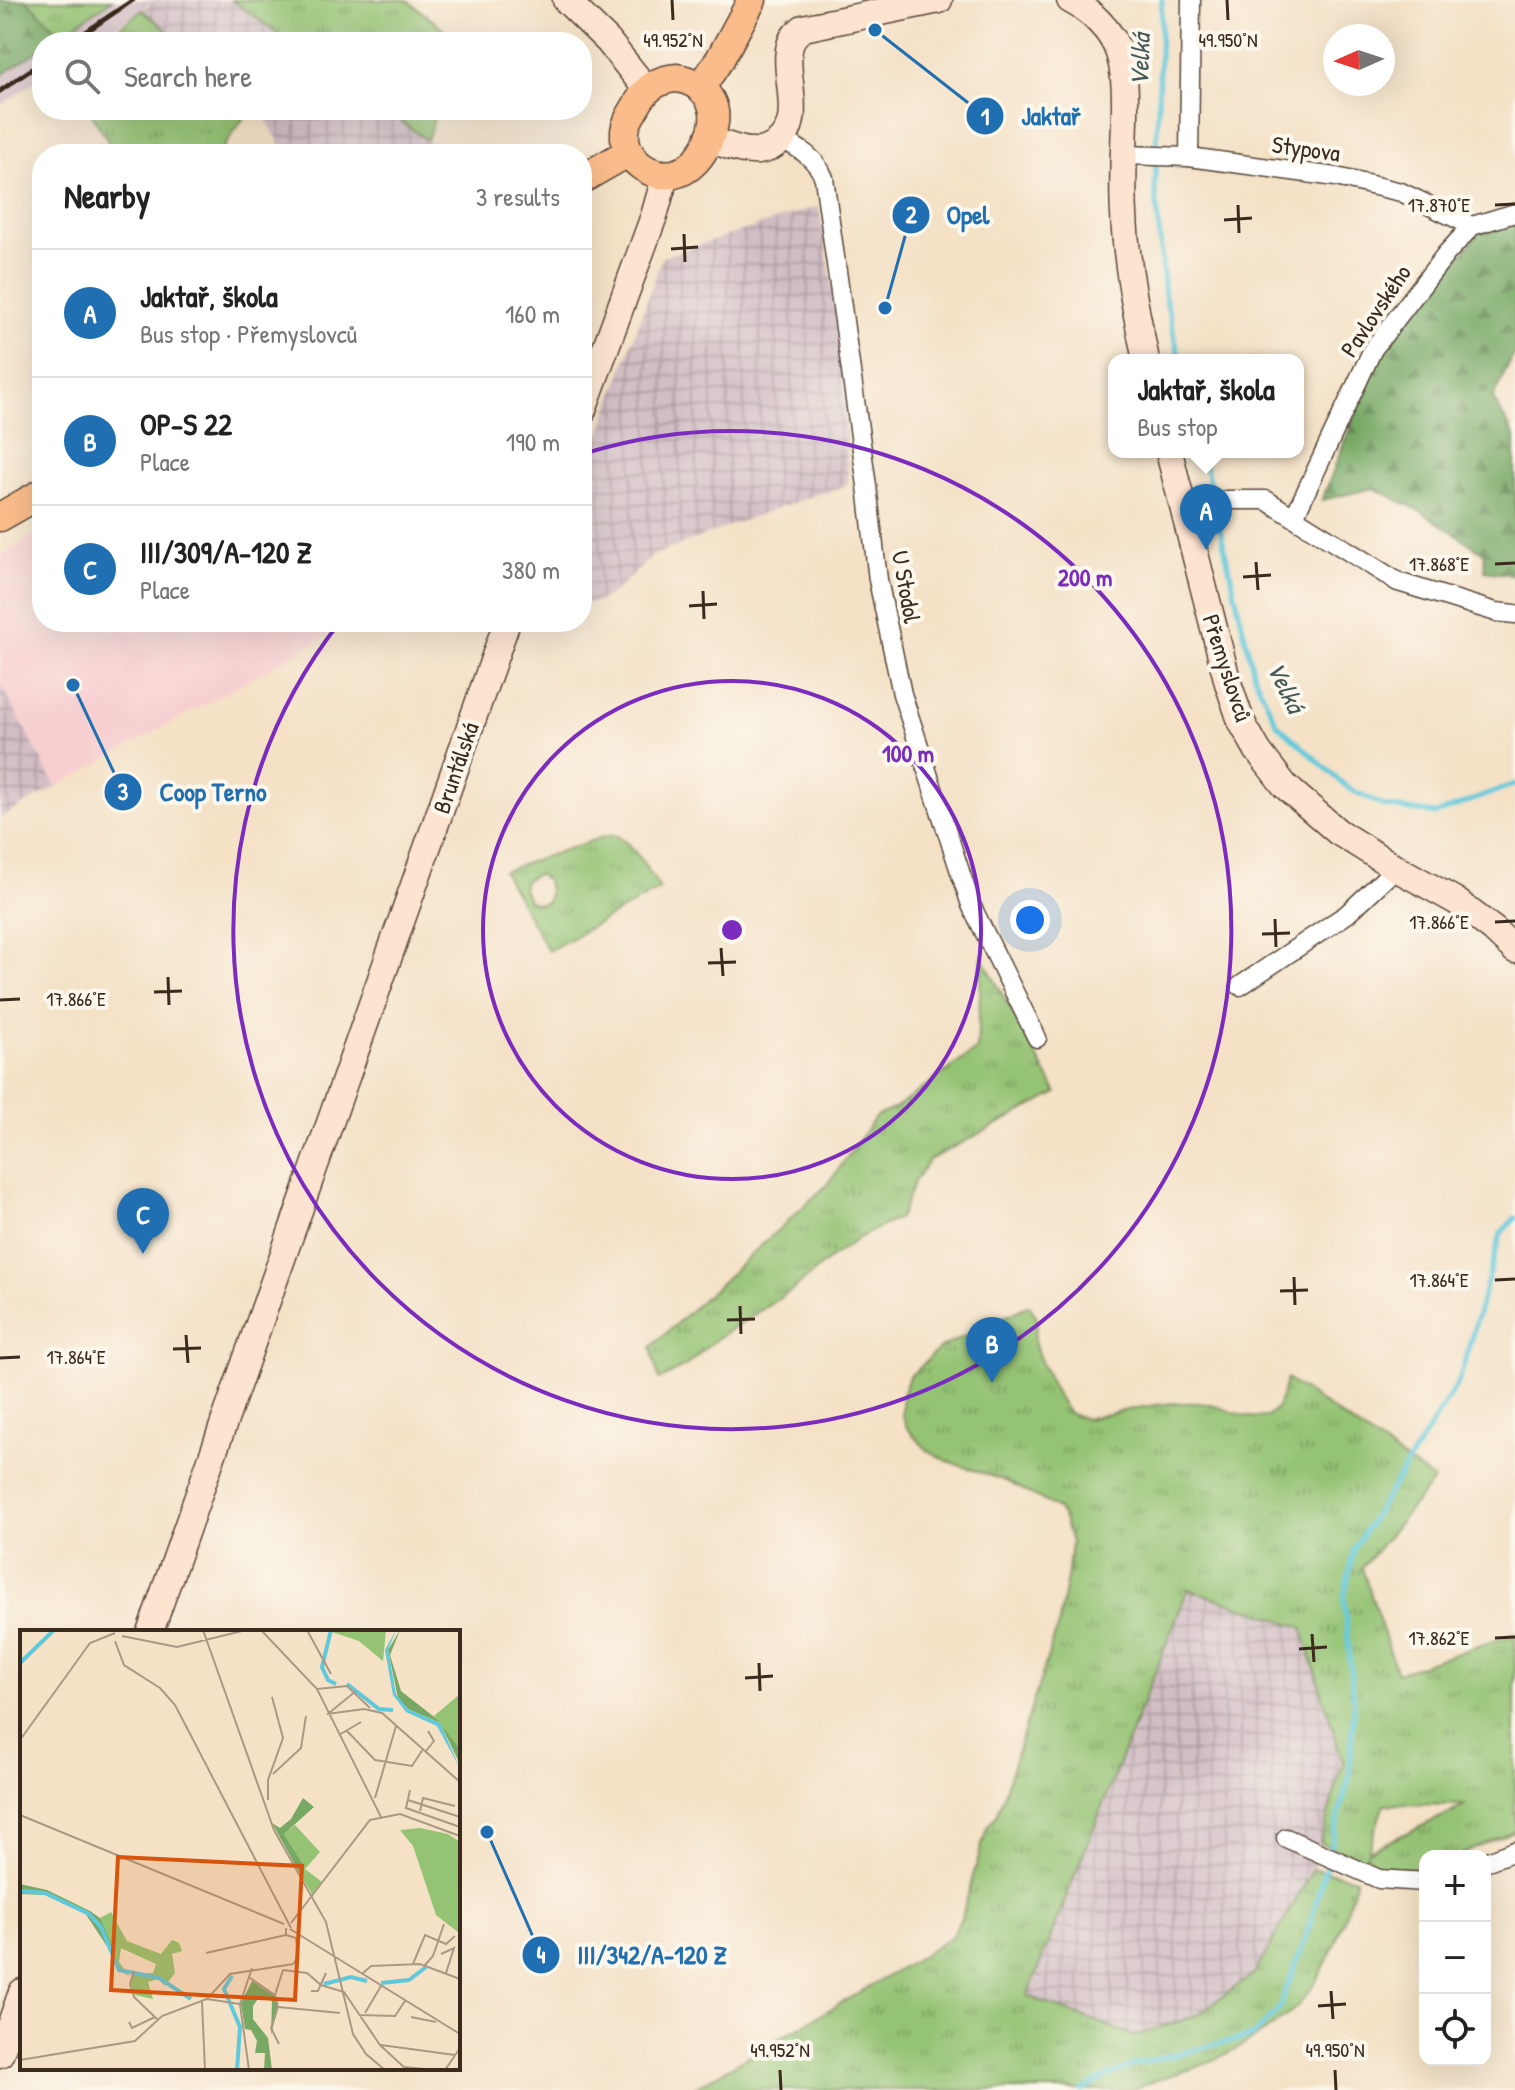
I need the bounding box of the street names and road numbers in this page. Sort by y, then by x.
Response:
street label: Stypova [1270,127,1342,169]
street label: Pavlovského [1333,258,1418,363]
street label: U Stodol [885,548,929,626]
street label: Přemyslovců [1196,610,1260,726]
street label: Bruntálská [425,718,486,818]

